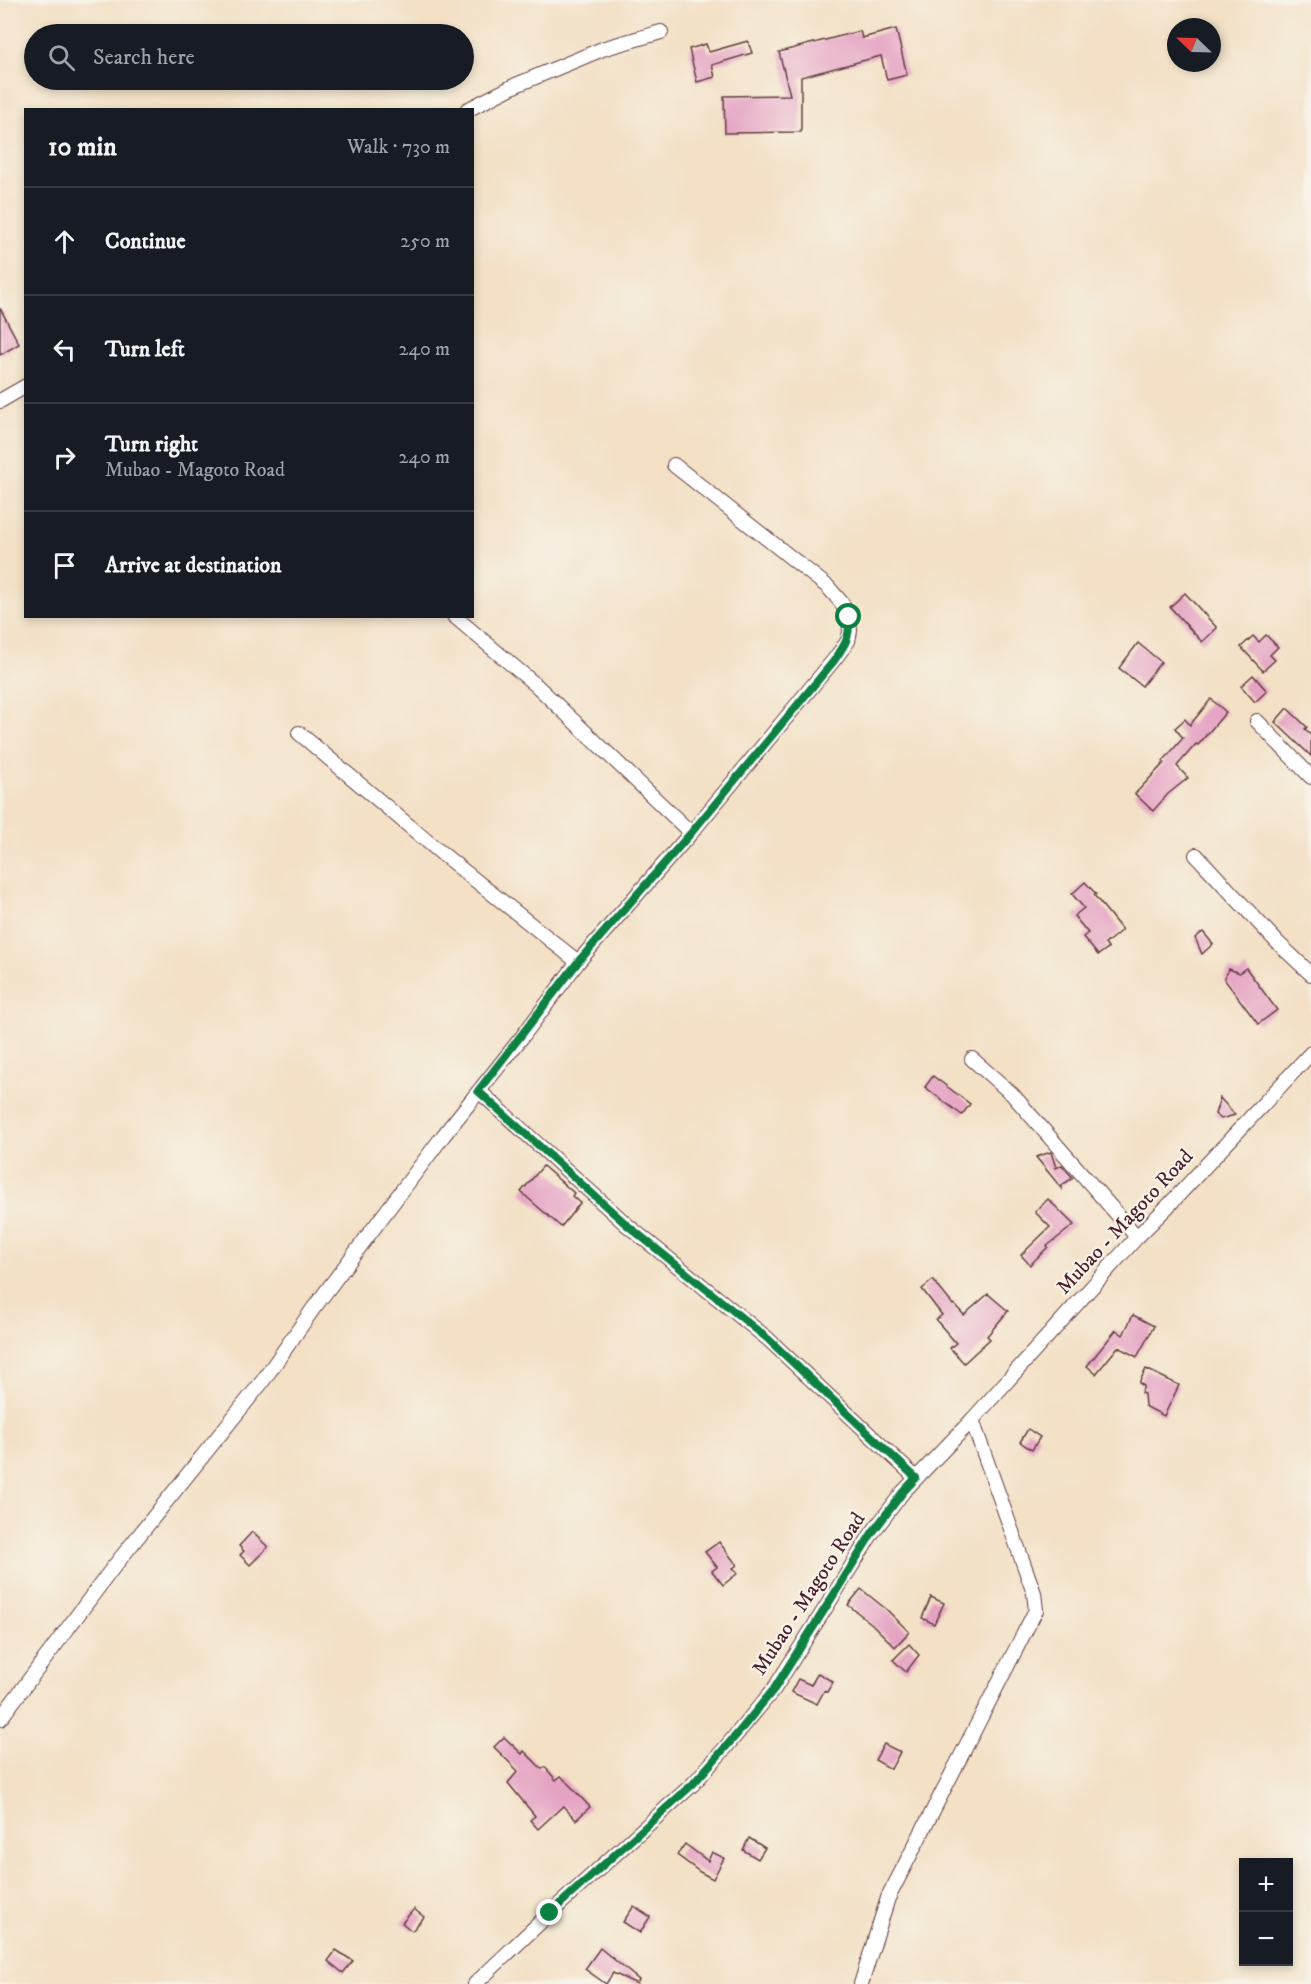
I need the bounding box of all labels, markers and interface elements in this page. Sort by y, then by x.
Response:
north arrow [1167,18,1221,72]
search box [24,24,474,90]
icon: search [45,41,78,74]
text: Search here [93,44,195,71]
text: 10 min [48,131,117,164]
text: Walk · 730 m [347,135,450,160]
icon: ahead [48,225,81,258]
text: Continue [105,228,186,255]
text: 250 m [400,229,450,254]
icon: left [48,333,81,366]
text: Turn left [105,336,185,363]
text: 240 m [399,337,450,362]
text: Turn right [105,431,198,458]
icon: right [48,441,81,474]
text: 240 m [399,445,450,470]
text: Mubao - Magoto Road [105,458,285,483]
icon: arrive [48,549,81,582]
text: Arrive at destination [105,552,282,579]
route start [835,603,861,629]
street label: Mubao - Magoto Road [1051,1144,1199,1300]
street label: Mubao - Magoto Road [747,1507,872,1680]
map controls [1239,1858,1293,1966]
button: + [1239,1858,1293,1912]
route end [536,1899,562,1925]
button: − [1239,1912,1293,1966]

